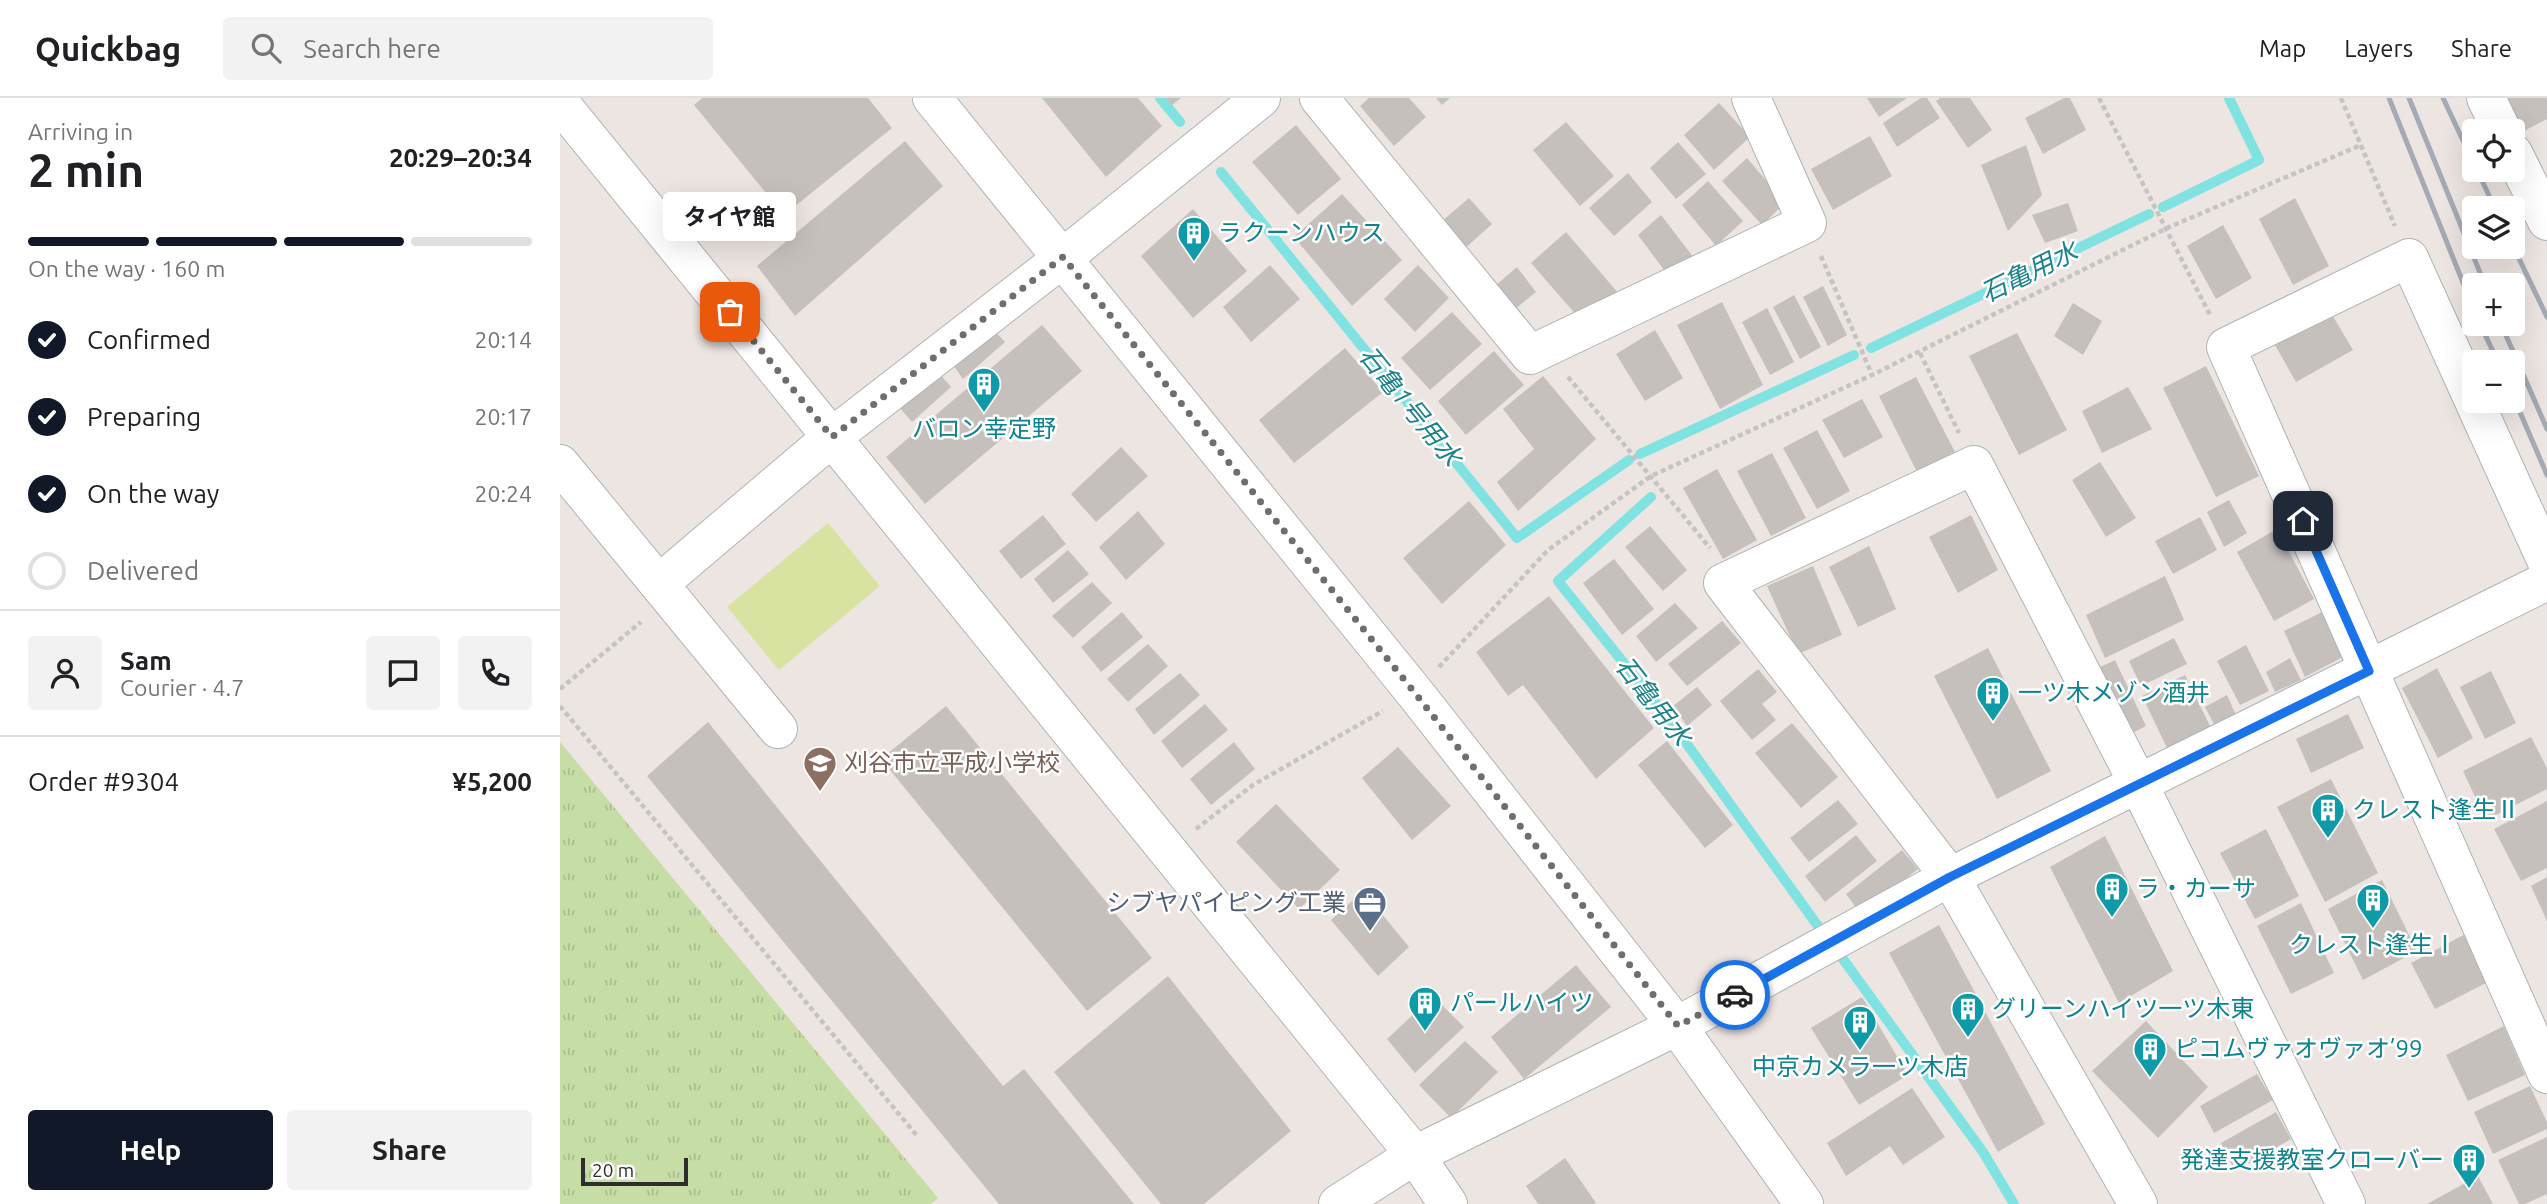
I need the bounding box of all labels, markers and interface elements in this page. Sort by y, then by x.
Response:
search box [223,17,713,80]
icon: search [247,29,285,67]
text: Quickbag [35,30,181,67]
text: Search here [303,34,441,63]
text: Map [2259,35,2306,62]
text: Layers [2344,35,2413,62]
text: Share [2451,35,2512,62]
text: Arriving in [28,119,133,144]
map controls [2462,119,2525,413]
button: locate [2462,119,2525,182]
text: 20:29–20:34 [389,143,532,172]
text: 2 min [28,144,144,196]
callout: タイヤ館 [664,193,796,242]
button: layers [2462,196,2525,259]
text: タイヤ館 [684,204,775,229]
building icon: ラクーンハウス [1175,214,1213,263]
place label: ラクーンハウス [1218,219,1385,246]
water label: 石亀用水 [1976,234,2085,307]
text: On the way · 160 m [28,256,225,281]
button: + [2462,273,2525,336]
pin [700,282,760,342]
icon: bag [711,293,749,331]
icon: check [28,321,66,359]
text: Confirmed [87,325,211,354]
text: 20:14 [474,327,532,352]
water label: 石亀1号用水 [1354,340,1469,473]
button: − [2462,350,2525,413]
building icon: バロン幸定野 [965,365,1003,414]
icon: check [28,398,66,436]
text: Preparing [87,402,201,431]
text: 20:17 [474,404,532,429]
place label: バロン幸定野 [912,415,1056,442]
icon: check [28,475,66,513]
text: On the way [87,479,219,508]
text: 20:24 [474,481,532,506]
pin [2273,491,2333,551]
icon: home [2284,502,2322,540]
text: Delivered [87,556,199,585]
button: person [28,636,102,710]
button: chat [366,636,440,710]
button: phone [458,636,532,710]
text: Sam [120,646,172,675]
water label: 石亀用水 [1610,651,1699,753]
building icon: 一ツ木メゾン酒井 [1974,674,2012,723]
text: Courier · 4.7 [120,675,244,700]
place label: 一ツ木メゾン酒井 [2018,679,2210,706]
school or university icon: 刈谷市立平成小学校 [801,744,839,793]
place label: 刈谷市立平成小学校 [844,749,1060,776]
text: Order #9304 [28,767,179,796]
text: ¥5,200 [452,767,532,796]
building icon: クレスト逢生Ⅱ [2309,791,2347,840]
place label: クレスト逢生Ⅱ [2352,796,2520,823]
building icon: ラ・カーサ [2093,870,2131,919]
place label: ラ・カーサ [2136,875,2256,902]
building icon: クレスト逢生Ⅰ [2354,881,2392,930]
office icon: シブヤパイピング工業 [1351,884,1389,933]
place label: シブヤパイピング工業 [1106,889,1346,916]
place label: クレスト逢生Ⅰ [2289,931,2457,958]
courier [1700,960,1770,1030]
icon: car [1716,976,1754,1014]
building icon: パールハイツ [1406,984,1444,1033]
place label: パールハイツ [1450,989,1594,1016]
building icon: グリーンハイツ一ツ木東 [1949,990,1987,1039]
place label: グリーンハイツ一ツ木東 [1992,995,2254,1022]
building icon: 中京カメラ一ツ木店 [1841,1003,1879,1052]
building icon: ピコムヴァオヴァオ’99 [2131,1030,2169,1079]
place label: ピコムヴァオヴァオ’99 [2174,1035,2423,1062]
place label: 中京カメラ一ツ木店 [1752,1053,1968,1080]
button: Help [28,1110,273,1190]
button: Share [287,1110,532,1190]
building icon: 発達支援教室クローバー [2450,1141,2488,1190]
place label: 発達支援教室クローバー [2180,1146,2444,1173]
scale bar [581,1155,688,1187]
text: 20 m [592,1159,634,1181]

